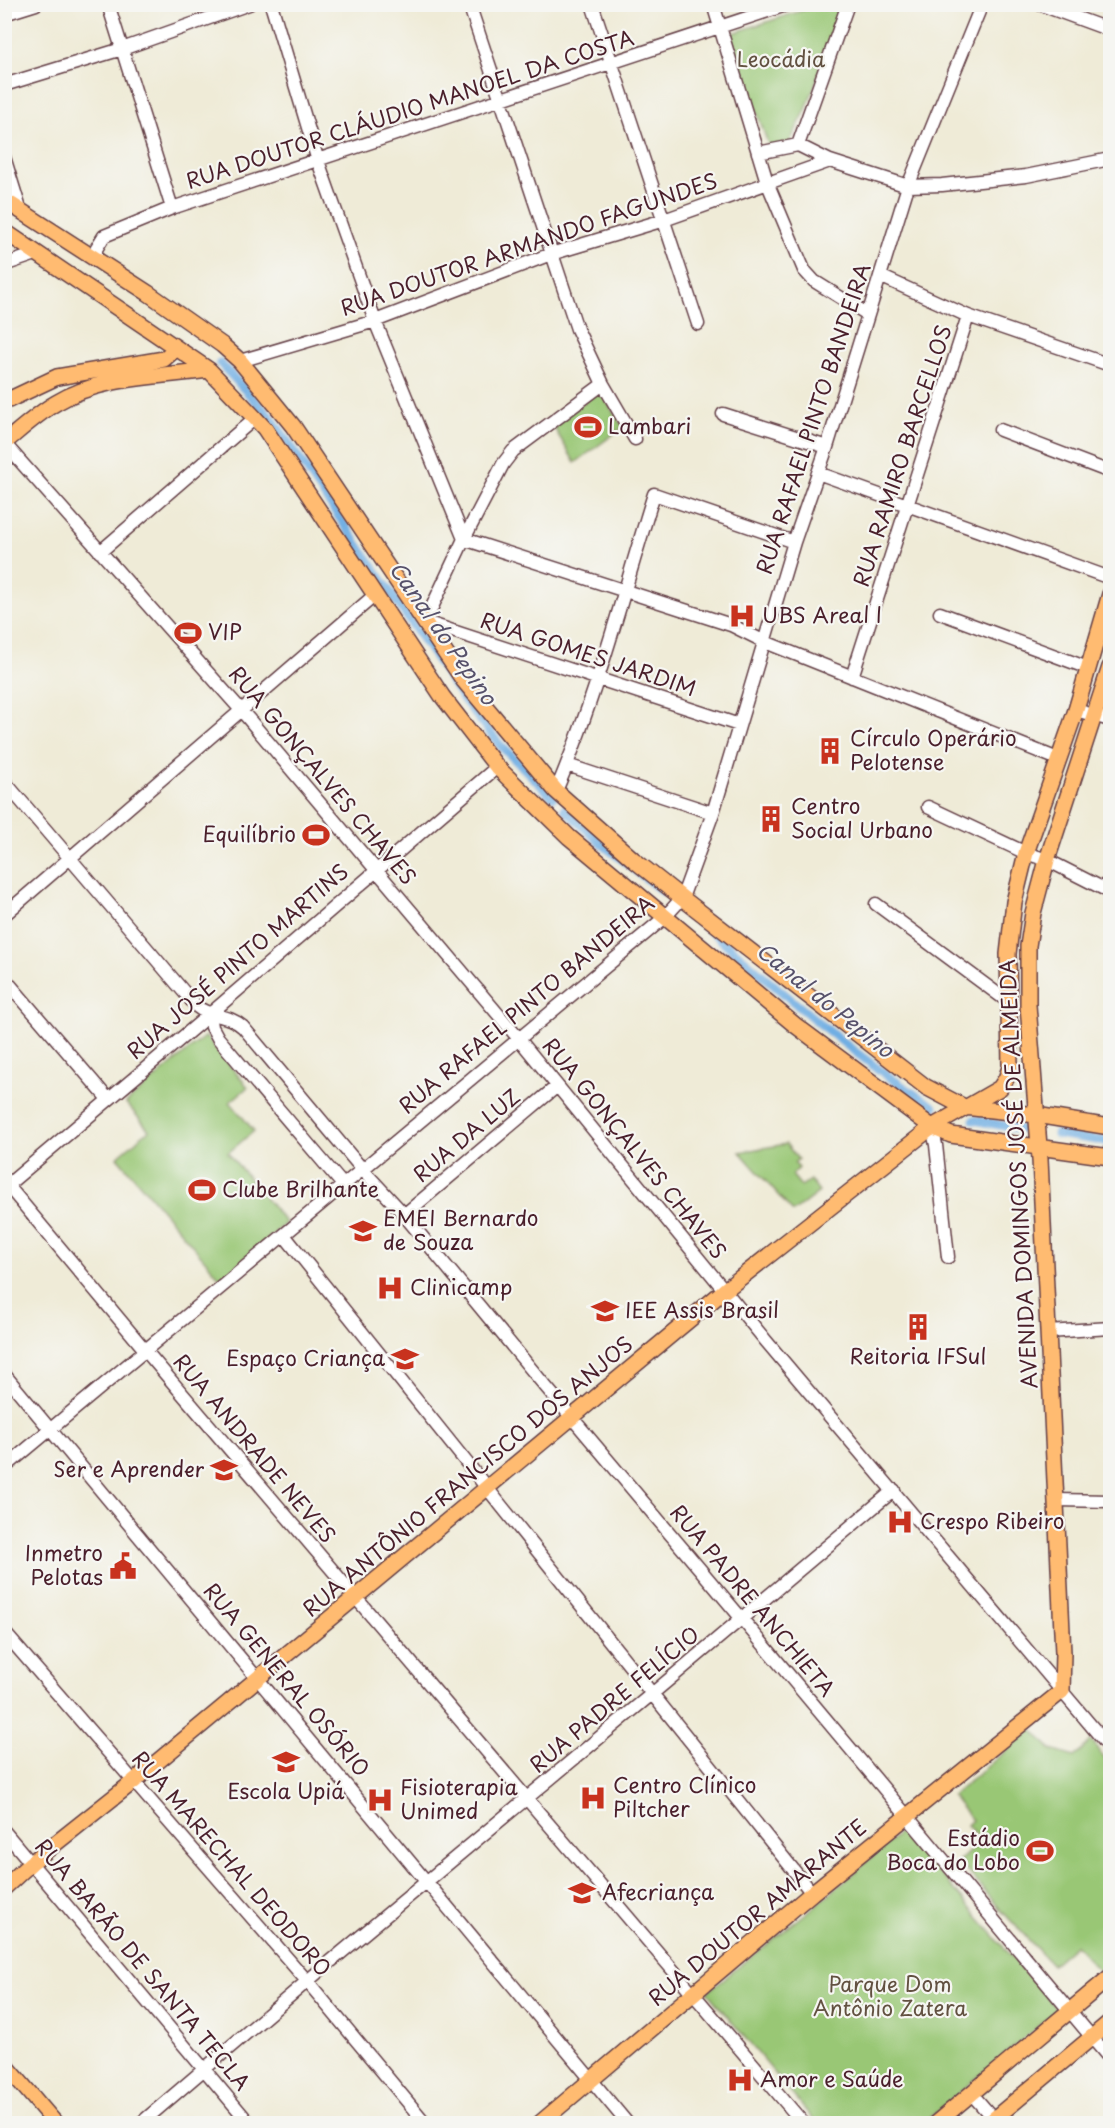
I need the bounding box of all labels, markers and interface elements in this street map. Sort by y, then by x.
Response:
street label: RUA DOUTOR CLÁUDIO MANOEL DA COSTA [181,20,638,196]
park label: Leocádia [737,42,826,74]
street label: RUA DOUTOR ARMANDO FAGUNDES [335,163,721,323]
street label: RUA RAFAEL PINTO BANDEIRA [747,259,878,578]
street label: RUA RAMIRO BARCELLOS [844,320,959,590]
place label: Lambari [608,409,691,441]
sports icon: Lambari [573,412,603,442]
water label: Canal do Pepino [382,554,507,711]
place label: UBS Areal I [762,598,882,630]
hospital icon: UBS Areal I [727,601,757,631]
street label: RUA GOMES JARDIM [477,603,701,703]
place label: VIP [208,615,242,647]
sports icon: VIP [173,618,203,648]
street label: RUA GONÇALVES CHAVES [222,658,425,891]
place label: Círculo Operário Pelotense [850,721,1017,777]
building icon: Círculo Operário Pelotense [815,736,845,766]
place label: Centro Social Urbano [791,789,933,845]
building icon: Centro Social Urbano [756,804,786,834]
place label: Equilíbrio [203,817,296,849]
sports icon: Equilíbrio [301,820,331,850]
street label: RUA JOSÉ PINTO MARTINS [119,855,354,1066]
street label: RUA RAFAEL PINTO BANDEIRA [391,887,661,1120]
water label: Canal do Pepino [750,933,903,1065]
street label: AVENIDA DOMINGOS JOSÉ DE ALMEIDA [990,959,1044,1390]
street label: RUA GONÇALVES CHAVES [536,1030,735,1266]
street label: RUA DA LUZ [405,1080,526,1189]
place label: Clube Brilhante [222,1172,379,1204]
sports icon: Clube Brilhante [187,1175,217,1205]
place label: EMEI Bernardo de Souza [383,1201,539,1257]
school or university icon: EMEI Bernardo de Souza [348,1216,378,1246]
place label: Clinicamp [410,1270,512,1302]
hospital icon: Clinicamp [375,1273,405,1303]
place label: IEE Assis Brasil [625,1293,779,1325]
school or university icon: IEE Assis Brasil [590,1296,620,1326]
building icon: Reitoria IFSul [903,1312,933,1342]
street label: RUA ANTÔNIO FRANCISCO DOS ANJOS [295,1328,639,1623]
place label: Reitoria IFSul [850,1339,986,1371]
place label: Espaço Criança [226,1341,385,1373]
school or university icon: Espaço Criança [390,1344,420,1374]
street label: RUA ANDRADE NEVES [167,1346,345,1549]
place label: Ser e Aprender [53,1452,204,1484]
school or university icon: Ser e Aprender [209,1455,239,1485]
street label: RUA PADRE ANCHIETA [664,1497,844,1703]
place label: Crespo Ribeiro [920,1504,1064,1536]
hospital icon: Crespo Ribeiro [885,1507,915,1537]
place label: Inmetro Pelotas [25,1536,103,1592]
public building icon: Inmetro Pelotas [108,1551,138,1581]
street label: RUA GENERAL OSÓRIO [197,1575,378,1783]
street label: RUA PADRE FELÍCIO [522,1618,706,1779]
street label: RUA MARECHAL DEODORO [125,1743,340,1983]
school or university icon: Escola Upiá [271,1747,301,1777]
place label: Centro Clínico Piltcher [613,1768,756,1824]
place label: Fisioterapia Unimed [400,1770,518,1826]
place label: Escola Upiá [227,1774,345,1806]
hospital icon: Centro Clínico Piltcher [578,1783,608,1813]
hospital icon: Fisioterapia Unimed [365,1785,395,1815]
street label: RUA DOUTOR AMARANTE [640,1810,873,2013]
place label: Estádio Boca do Lobo [886,1821,1020,1877]
street label: RUA BARÃO DE SANTA TECLA [28,1831,259,2097]
sports icon: Estádio Boca do Lobo [1025,1836,1055,1866]
place label: Afecriança [602,1875,714,1907]
school or university icon: Afecriança [567,1878,597,1908]
park label: Parque Dom Antônio Zatera [813,1967,967,2023]
place label: Amor e Saúde [760,2062,903,2094]
hospital icon: Amor e Saúde [725,2065,755,2095]

